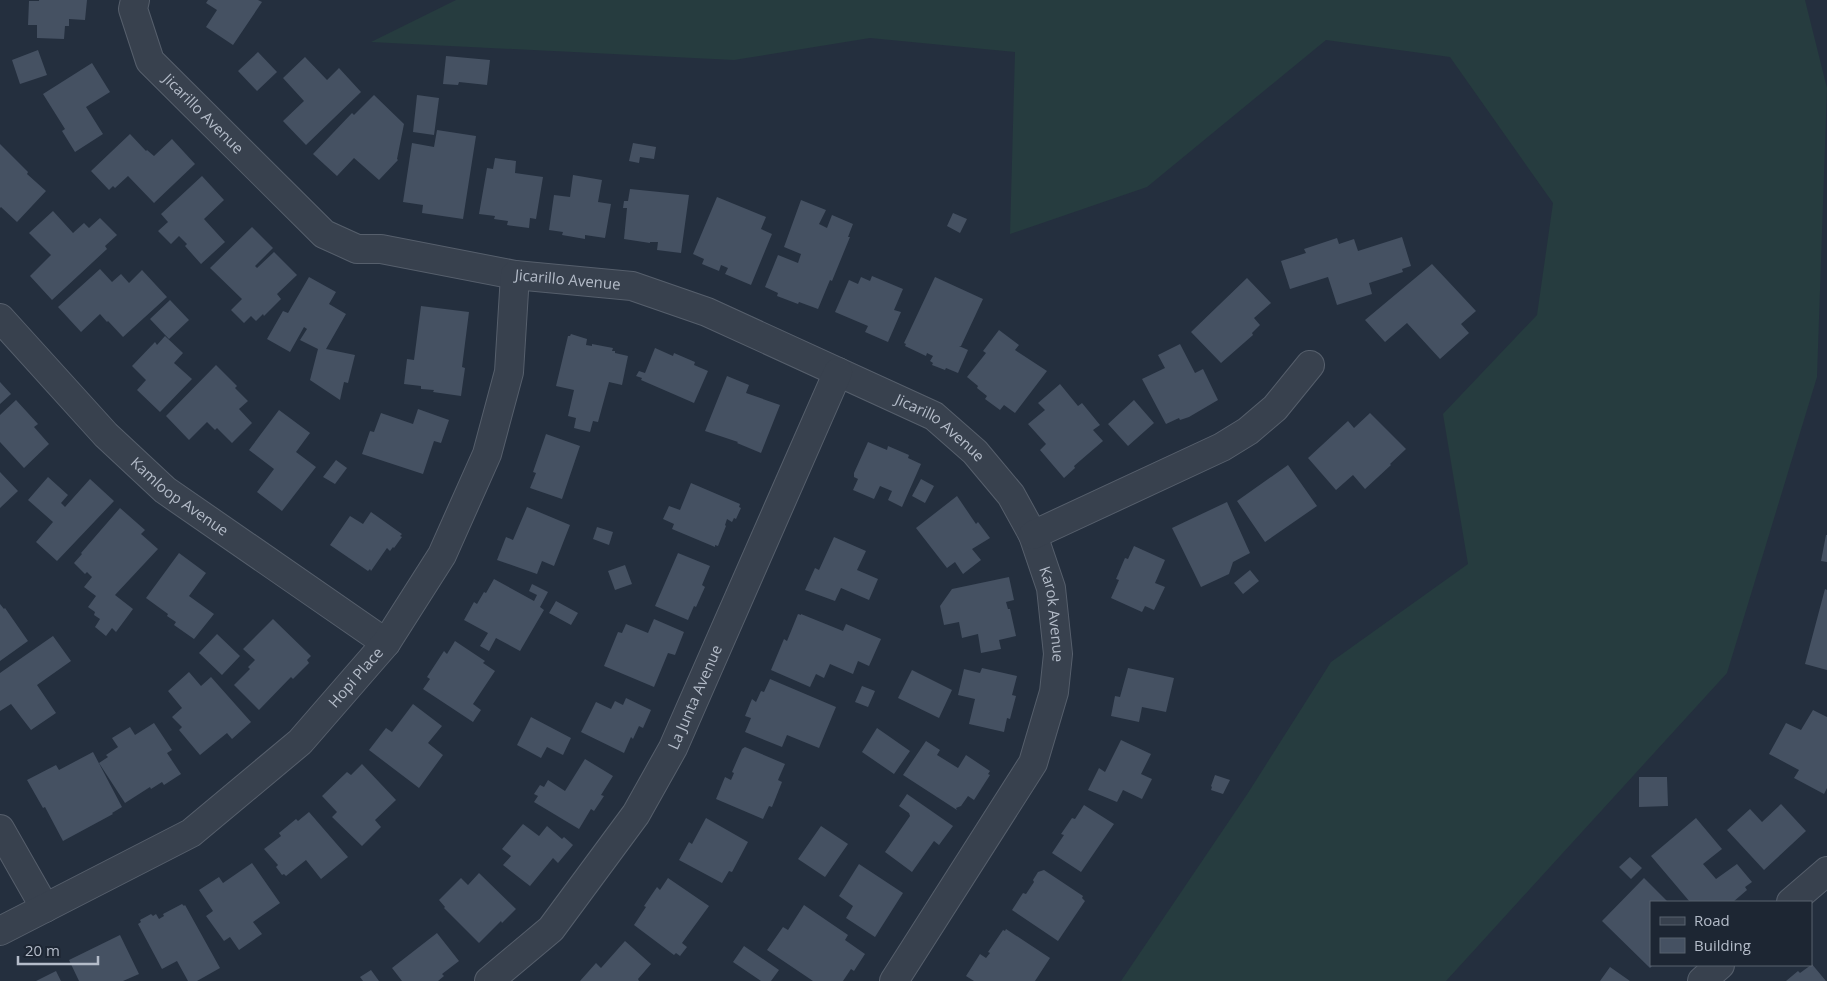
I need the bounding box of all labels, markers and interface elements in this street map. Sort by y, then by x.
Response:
street label: Jicarillo Avenue [158,67,249,158]
street label: Jicarillo Avenue [512,264,622,294]
street label: Jicarillo Avenue [891,388,990,465]
street label: Kamloop Avenue [127,452,233,540]
street label: Karok Avenue [1035,563,1069,663]
street label: La Junta Avenue [663,641,726,752]
street label: Hopi Place [323,643,387,711]
legend [1650,901,1812,966]
text: Road [1694,910,1730,930]
scale bar [18,934,98,966]
text: Building [1694,935,1751,955]
text: 20 m [25,940,60,960]

